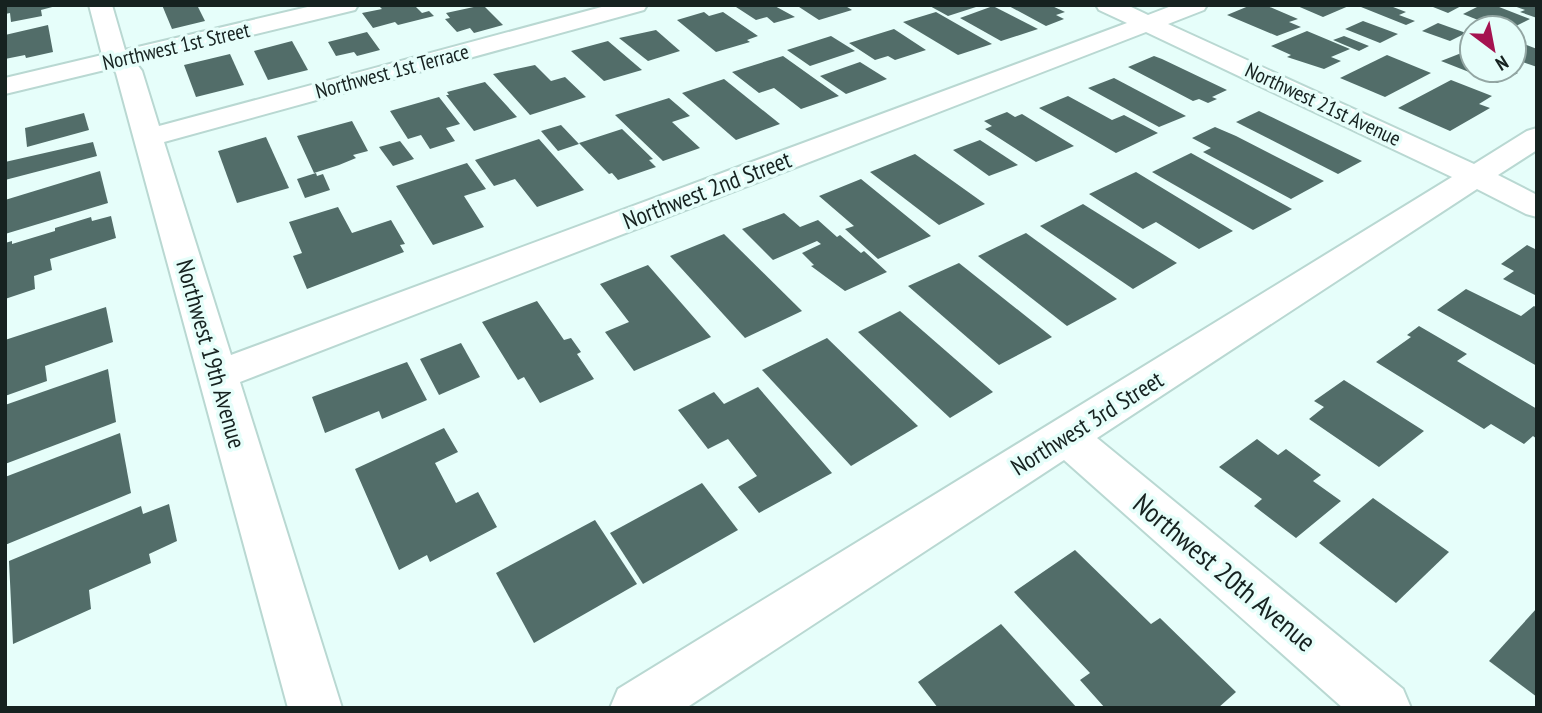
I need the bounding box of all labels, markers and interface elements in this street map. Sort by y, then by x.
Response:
north arrow [1458,14,1528,84]
street label: Northwest 1st Street [100,16,252,76]
street label: Northwest 1st Terrace [312,38,472,104]
text: N [1491,51,1513,76]
street label: Northwest 21st Avenue [1241,56,1405,152]
street label: Northwest 2nd Street [618,144,796,236]
street label: Northwest 19th Avenue [169,256,253,452]
street label: Northwest 3rd Street [1005,364,1169,482]
street label: Northwest 20th Avenue [1126,485,1324,659]

